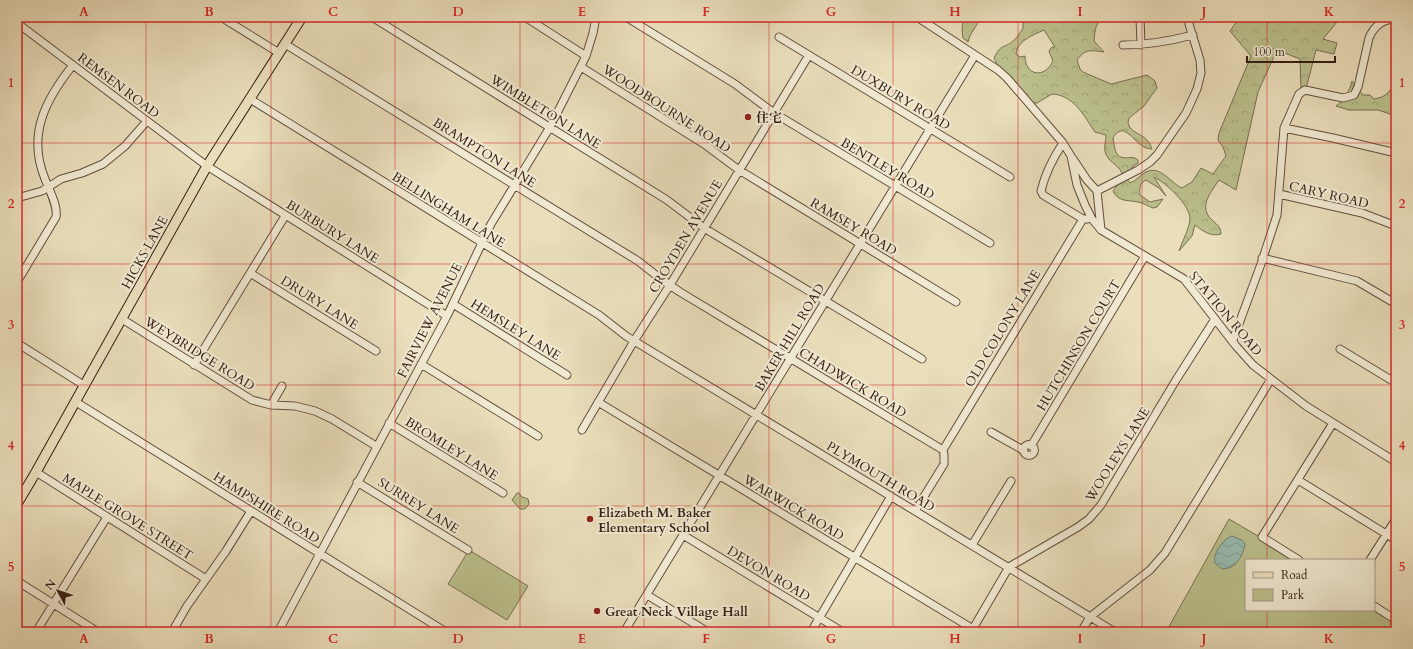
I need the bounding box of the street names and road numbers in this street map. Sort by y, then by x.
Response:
street label: REMSEN ROAD [74,49,163,123]
street label: WOODBOURNE ROAD [598,60,734,157]
street label: DUXBURY ROAD [847,61,954,135]
street label: WIMBLETON LANE [486,70,604,153]
street label: BRAMPTON LANE [429,114,540,192]
street label: BENTLEY ROAD [837,134,938,204]
street label: BELLINGHAM LANE [388,168,509,252]
street label: CROYDEN AVENUE [645,176,727,297]
street label: CARY ROAD [1287,177,1370,213]
street label: RAMSEY ROAD [807,194,900,260]
street label: BURBURY LANE [283,196,382,268]
street label: HICKS LANE [117,213,172,292]
street label: FAIRVIEW AVENUE [393,260,467,381]
street label: OLD COLONY LANE [961,266,1045,391]
street label: STATION ROAD [1185,268,1266,360]
street label: DRURY LANE [277,272,362,334]
street label: HUTCHINSON COURT [1033,276,1125,414]
street label: BAKER HILL ROAD [751,280,829,395]
street label: HEMSLEY LANE [467,295,564,365]
street label: WEYBRIDGE ROAD [140,312,258,395]
street label: CHADWICK ROAD [795,344,910,422]
street label: WOOLEYS LANE [1081,404,1154,506]
street label: BROMLEY LANE [401,413,501,485]
street label: PLYMOUTH ROAD [823,437,938,516]
street label: HAMPSHIRE ROAD [210,468,323,548]
street label: MAPLE GROVE STREET [59,469,197,565]
street label: WARWICK ROAD [739,470,847,545]
street label: SURREY LANE [374,474,462,538]
street label: DEVON ROAD [724,542,813,606]

